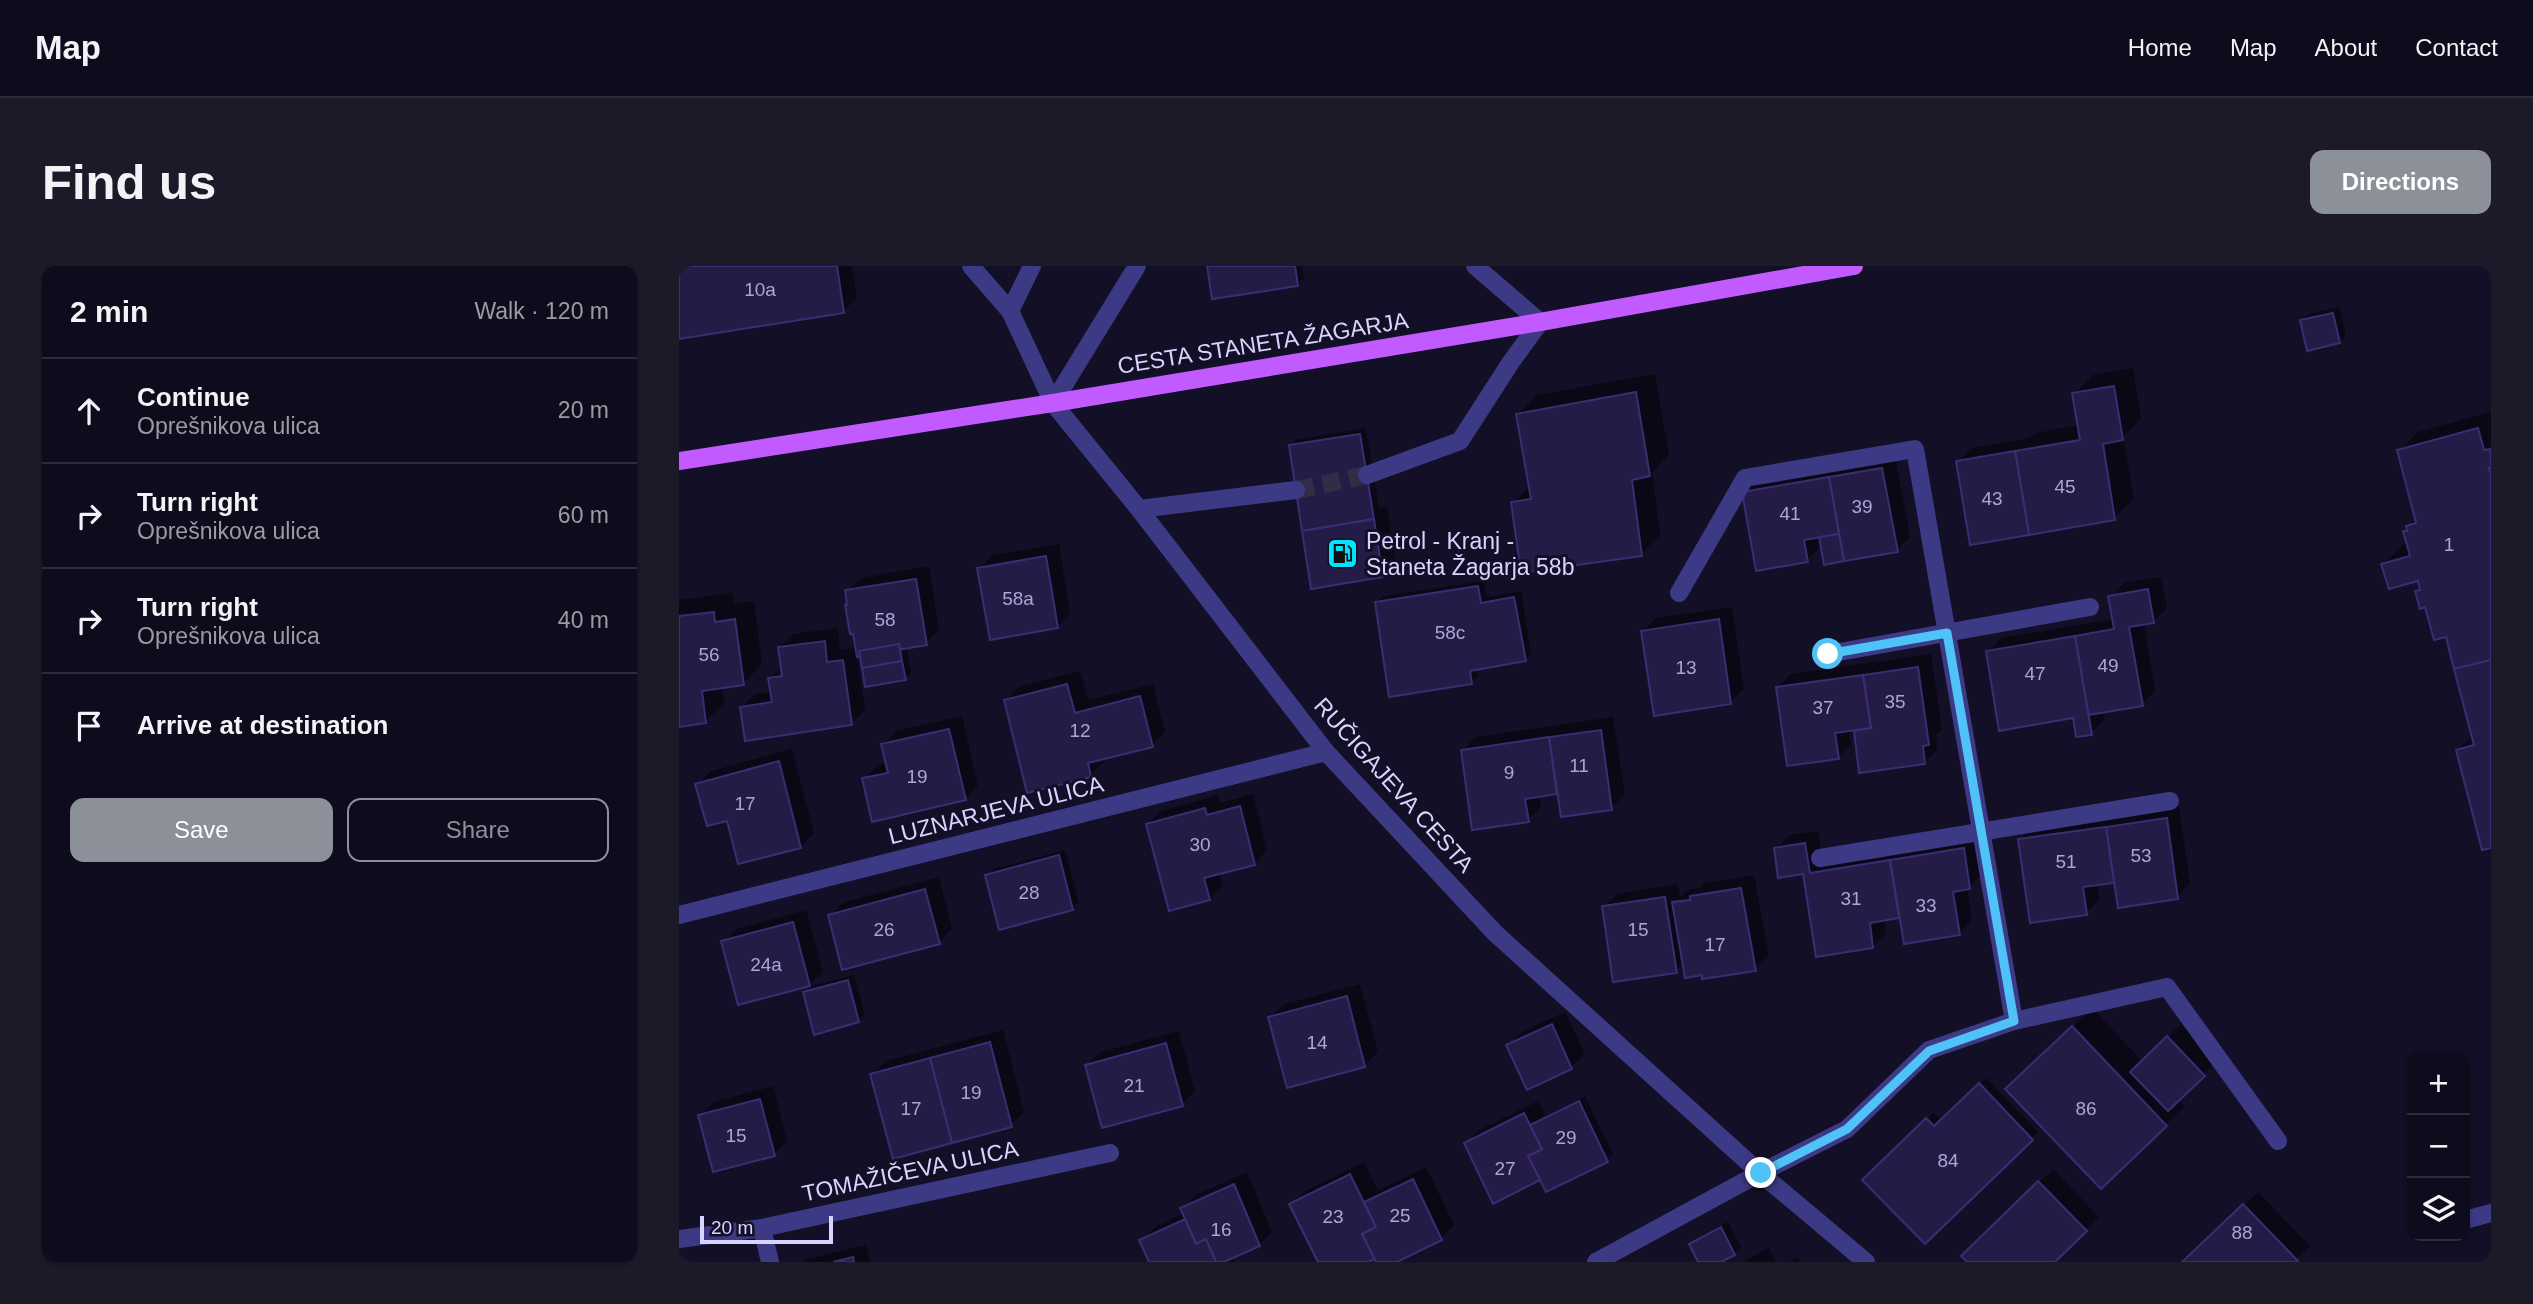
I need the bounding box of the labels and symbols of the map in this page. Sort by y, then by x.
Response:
house number: 10a [744,279,776,300]
street label: CESTA STANETA ŽAGARJA [1116,307,1411,379]
house number: 45 [2054,476,2076,497]
house number: 43 [1981,488,2003,509]
house number: 39 [1851,496,1873,517]
house number: 41 [1779,503,1801,524]
place label: Petrol - Kranj - Staneta Žagarja 58b [1366,528,1574,580]
house number: 1 [2444,534,2454,555]
fuel station icon: Petrol - Kranj - Staneta Žagarja 58b [1326,537,1360,571]
house number: 58a [1002,588,1034,609]
house number: 58 [874,609,896,630]
house number: 58c [1435,622,1465,643]
route start [1812,638,1843,669]
house number: 56 [698,644,720,665]
house number: 49 [2097,655,2119,676]
house number: 13 [1675,657,1697,678]
house number: 47 [2024,663,2046,684]
house number: 35 [1884,691,1906,712]
street label: RUČIGAJEVA CESTA [1309,692,1480,878]
house number: 37 [1812,697,1834,718]
house number: 12 [1069,720,1091,741]
house number: 11 [1569,755,1589,776]
house number: 9 [1504,762,1514,783]
house number: 19 [906,766,928,787]
street label: LUZNARJEVA ULICA [886,771,1107,849]
house number: 17 [734,793,756,814]
house number: 30 [1189,834,1211,855]
house number: 53 [2130,845,2152,866]
house number: 51 [2055,851,2077,872]
house number: 28 [1018,882,1040,903]
house number: 31 [1840,888,1862,909]
house number: 33 [1915,895,1937,916]
house number: 26 [873,919,895,940]
house number: 15 [1627,919,1649,940]
house number: 17 [1704,934,1726,955]
house number: 24a [750,954,782,975]
house number: 14 [1306,1032,1328,1053]
house number: 21 [1123,1075,1145,1096]
house number: 19 [960,1082,982,1103]
house number: 17 [900,1098,922,1119]
house number: 86 [2075,1098,2097,1119]
house number: 15 [725,1125,747,1146]
house number: 29 [1555,1127,1577,1148]
street label: TOMAŽIČEVA ULICA [799,1134,1021,1207]
house number: 84 [1937,1150,1959,1171]
route end [1745,1157,1776,1188]
house number: 27 [1494,1158,1516,1179]
house number: 25 [1389,1205,1411,1226]
house number: 23 [1322,1206,1344,1227]
scale bar [700,1213,833,1245]
house number: 16 [1210,1219,1232,1240]
house number: 88 [2231,1222,2253,1243]

